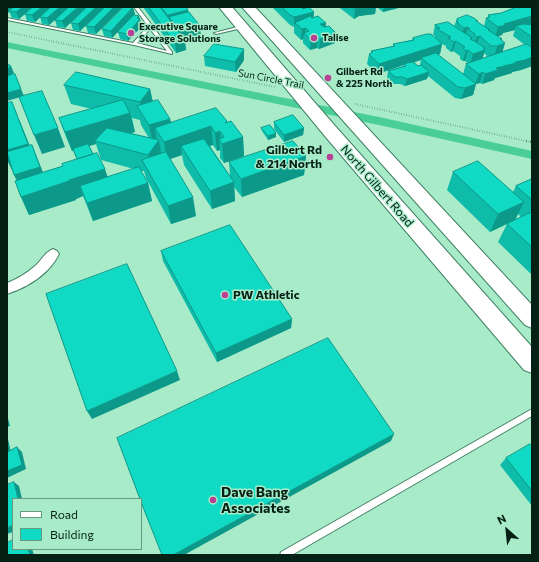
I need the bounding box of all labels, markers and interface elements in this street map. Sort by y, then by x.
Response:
place label: Executive Square Storage Solutions [139,21,221,44]
marker: Executive Square Storage Solutions [126,28,136,38]
place label: Talise [322,32,348,44]
marker: Talise [309,33,319,43]
place label: Gilbert Rd & 225 North [336,66,392,90]
street label: Sun Circle Trail [237,67,305,91]
marker: Gilbert Rd & 225 North [323,73,333,83]
street label: North Gilbert Road [338,142,416,230]
place label: Gilbert Rd & 214 North [255,143,322,171]
marker: Gilbert Rd & 214 North [325,152,335,162]
place label: PW Athletic [233,288,299,302]
marker: PW Athletic [220,290,230,300]
place label: Dave Bang Associates [221,484,290,516]
marker: Dave Bang Associates [208,495,218,505]
legend [12,498,142,550]
text: Road [50,507,78,521]
north arrow [487,510,527,550]
text: N [495,511,508,527]
text: Building [50,527,94,541]

